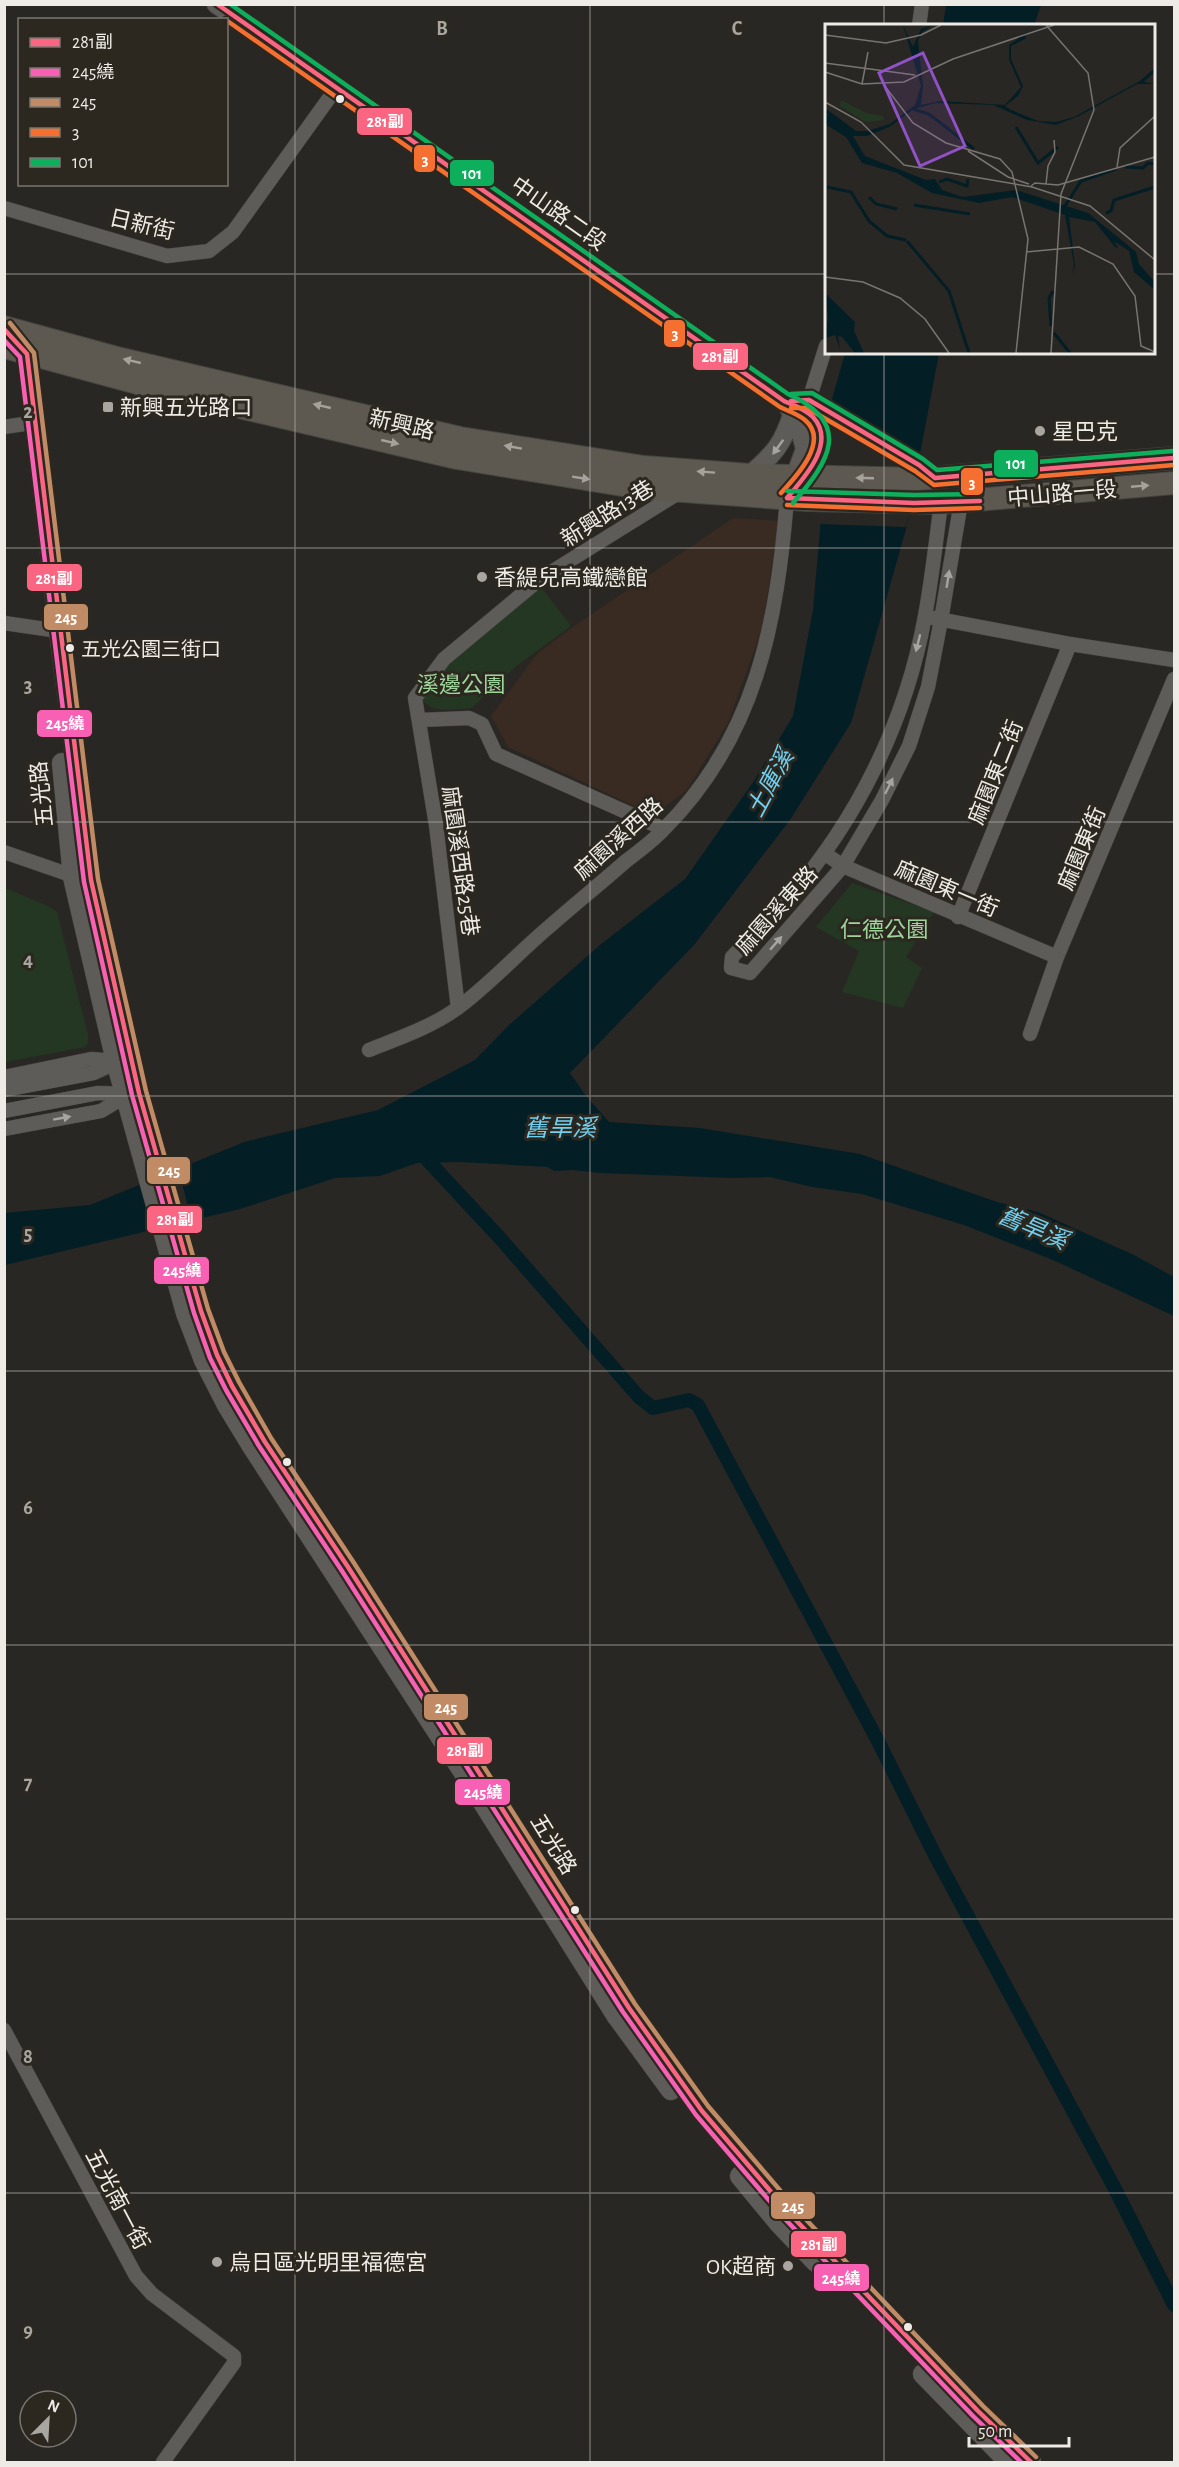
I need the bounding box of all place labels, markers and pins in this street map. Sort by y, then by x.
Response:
unlabelled marker [334,93,346,105]
place label: 新興五光路口 [120,396,252,419]
marker: 新興五光路口 [101,400,115,414]
place label: 星巴克 [1052,420,1118,443]
marker: 星巴克 [1033,424,1047,438]
place label: 香緹兒高鐵戀館 [494,566,648,589]
marker: 香緹兒高鐵戀館 [475,570,489,584]
place label: 五光公園三街口 [81,639,221,660]
marker: 五光公園三街口 [64,642,76,654]
unlabelled marker [281,1456,293,1468]
unlabelled marker [569,1904,581,1916]
place label: 烏日區光明里福德宮 [229,2251,427,2274]
marker: 烏日區光明里福德宮 [210,2255,224,2269]
place label: OK超商 [706,2255,776,2278]
marker: OK超商 [781,2259,795,2273]
unlabelled marker [902,2321,914,2333]

